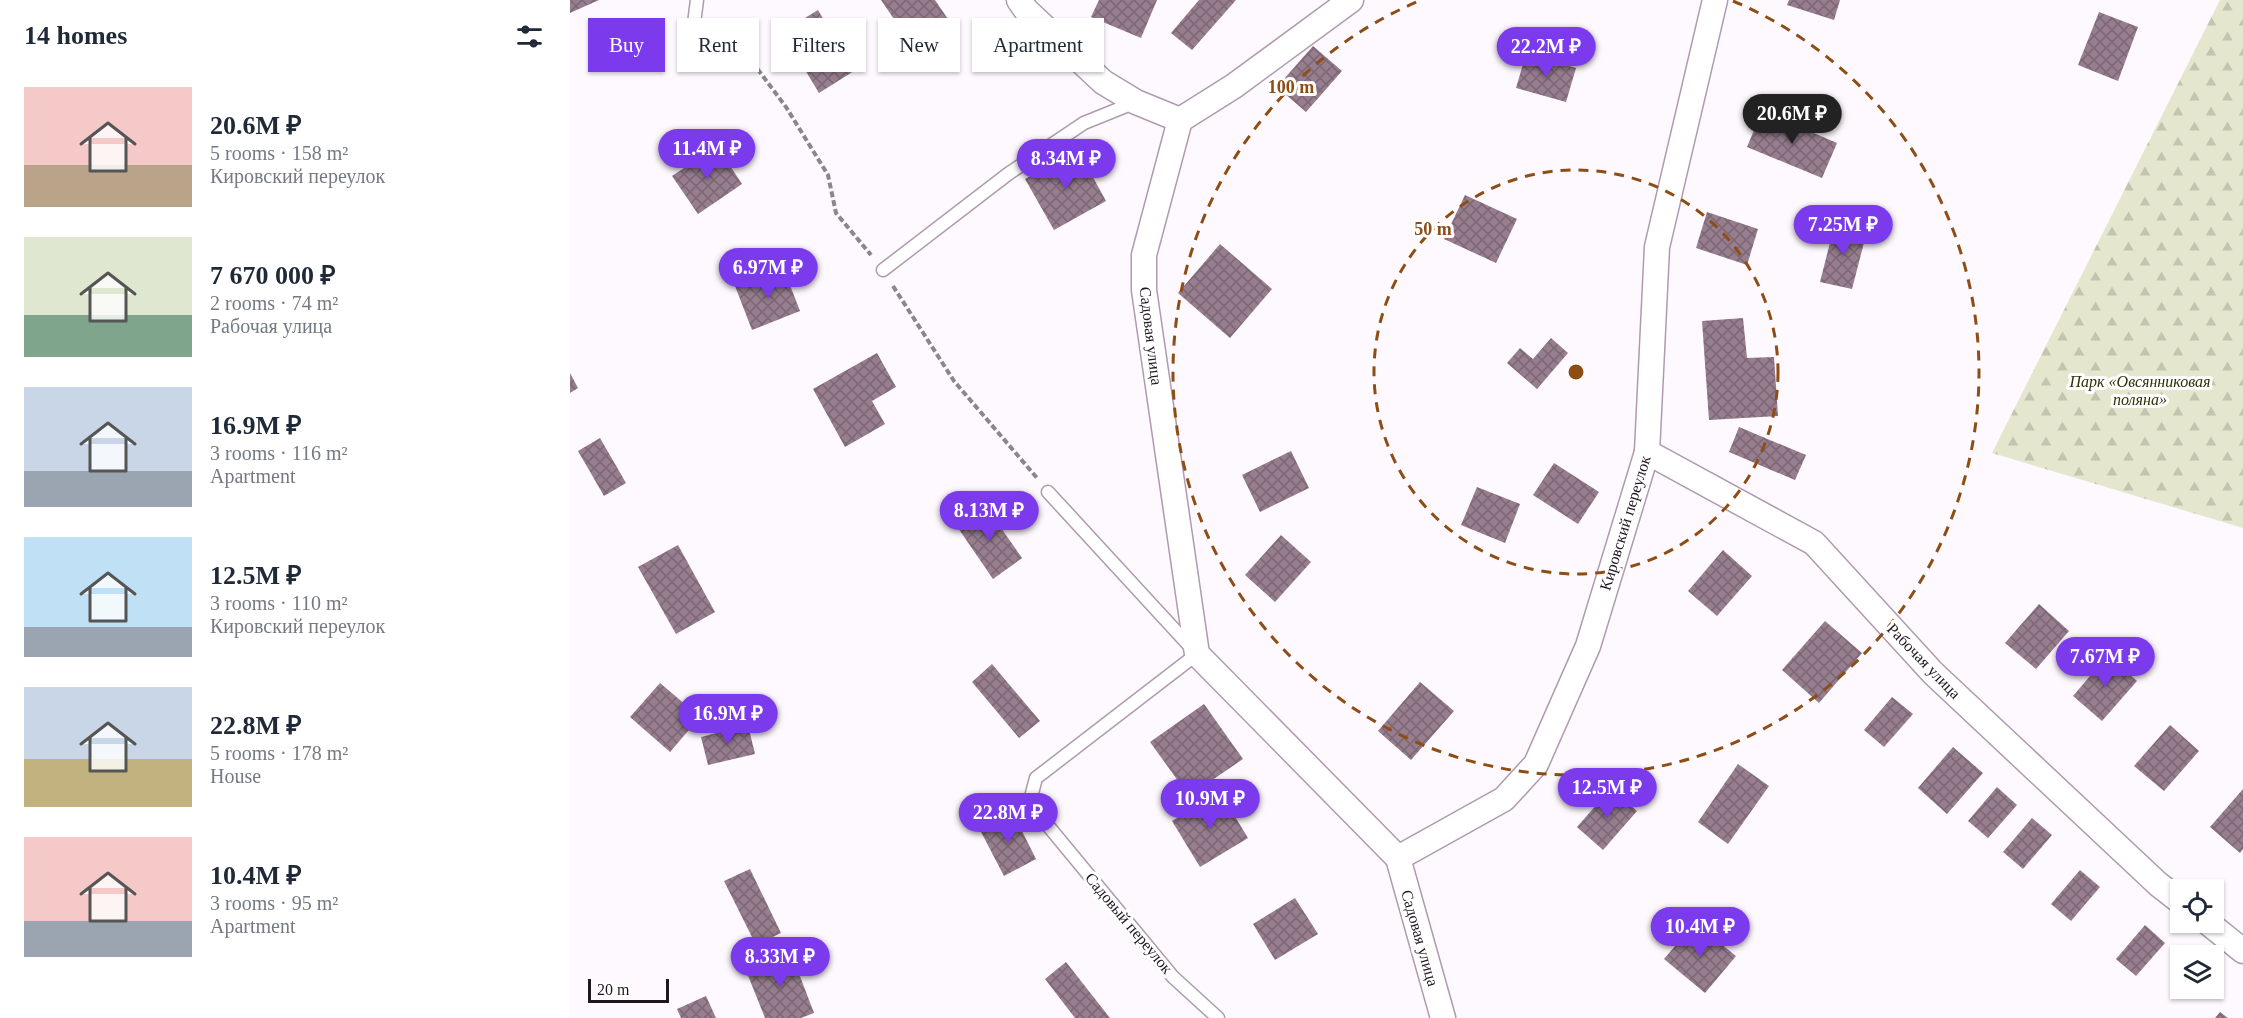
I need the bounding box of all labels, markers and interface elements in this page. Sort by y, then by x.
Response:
chip: Buy [588,18,665,72]
chip: Rent [677,18,759,72]
chip: Filters [771,18,866,72]
chip: New [878,18,960,72]
chip: Apartment [972,18,1104,72]
icon: filters [513,20,546,53]
text: 14 homes [24,21,127,50]
pin: 22.2M ₽ [1491,27,1601,78]
text: 22.2M ₽ [1511,35,1581,57]
text: 100 m [1268,77,1314,97]
pin: 20.6M ₽ [1737,94,1847,145]
text: 20.6M ₽ [1757,102,1827,124]
icon: home [72,111,144,183]
text: 20.6M ₽ [210,111,302,140]
pin: 11.4M ₽ [652,129,762,180]
text: 11.4M ₽ [672,137,742,159]
pin: 8.34M ₽ [1011,139,1121,190]
text: 5 rooms · 158 m² [210,142,348,164]
text: 8.34M ₽ [1031,147,1101,169]
text: Кировский переулок [210,165,385,187]
pin: 7.25M ₽ [1788,205,1898,256]
text: 7.25M ₽ [1808,213,1878,235]
text: 50 m [1414,219,1452,239]
pin: 6.97M ₽ [713,248,823,299]
text: 6.97M ₽ [733,256,803,278]
icon: home [72,261,144,333]
text: 7 670 000 ₽ [210,261,336,290]
street label: Садовая улица [1136,286,1165,386]
text: 2 rooms · 74 m² [210,292,338,314]
text: Рабочая улица [210,315,332,337]
centre of rings [1566,362,1586,382]
park label: Парк «Овсянниковая поляна» [2069,373,2210,408]
icon: home [72,411,144,483]
text: 16.9M ₽ [210,411,302,440]
text: 3 rooms · 116 m² [210,442,347,464]
street label: Кировский переулок [1596,453,1655,593]
text: Apartment [210,465,296,487]
pin: 8.13M ₽ [934,491,1044,542]
text: 8.13M ₽ [954,499,1024,521]
icon: home [72,561,144,633]
text: 12.5M ₽ [210,561,302,590]
text: 3 rooms · 110 m² [210,592,347,614]
text: Кировский переулок [210,615,385,637]
street label: Рабочая улица [1883,620,1964,703]
pin: 7.67M ₽ [2050,637,2160,688]
text: 7.67M ₽ [2070,645,2140,667]
pin: 16.9M ₽ [673,694,783,745]
text: 16.9M ₽ [693,702,763,724]
icon: home [72,711,144,783]
text: 22.8M ₽ [210,711,302,740]
text: 5 rooms · 178 m² [210,742,348,764]
text: House [210,765,261,787]
pin: 12.5M ₽ [1552,768,1662,819]
text: 12.5M ₽ [1572,776,1642,798]
pin: 10.9M ₽ [1155,779,1265,830]
text: 10.9M ₽ [1175,787,1245,809]
pin: 22.8M ₽ [953,793,1063,844]
text: 22.8M ₽ [973,801,1043,823]
icon: home [72,861,144,933]
text: 10.4M ₽ [210,861,302,890]
street label: Садовый переулок [1081,869,1176,978]
map controls [2170,879,2224,999]
button: locate [2170,879,2224,933]
street label: Садовая улица [1397,888,1442,988]
text: 3 rooms · 95 m² [210,892,338,914]
pin: 10.4M ₽ [1645,907,1755,958]
text: Apartment [210,915,296,937]
text: 10.4M ₽ [1665,915,1735,937]
pin: 8.33M ₽ [725,937,835,988]
text: 8.33M ₽ [745,945,815,967]
button: layers [2170,945,2224,999]
scale bar [588,976,669,1004]
text: 20 m [597,981,629,998]

